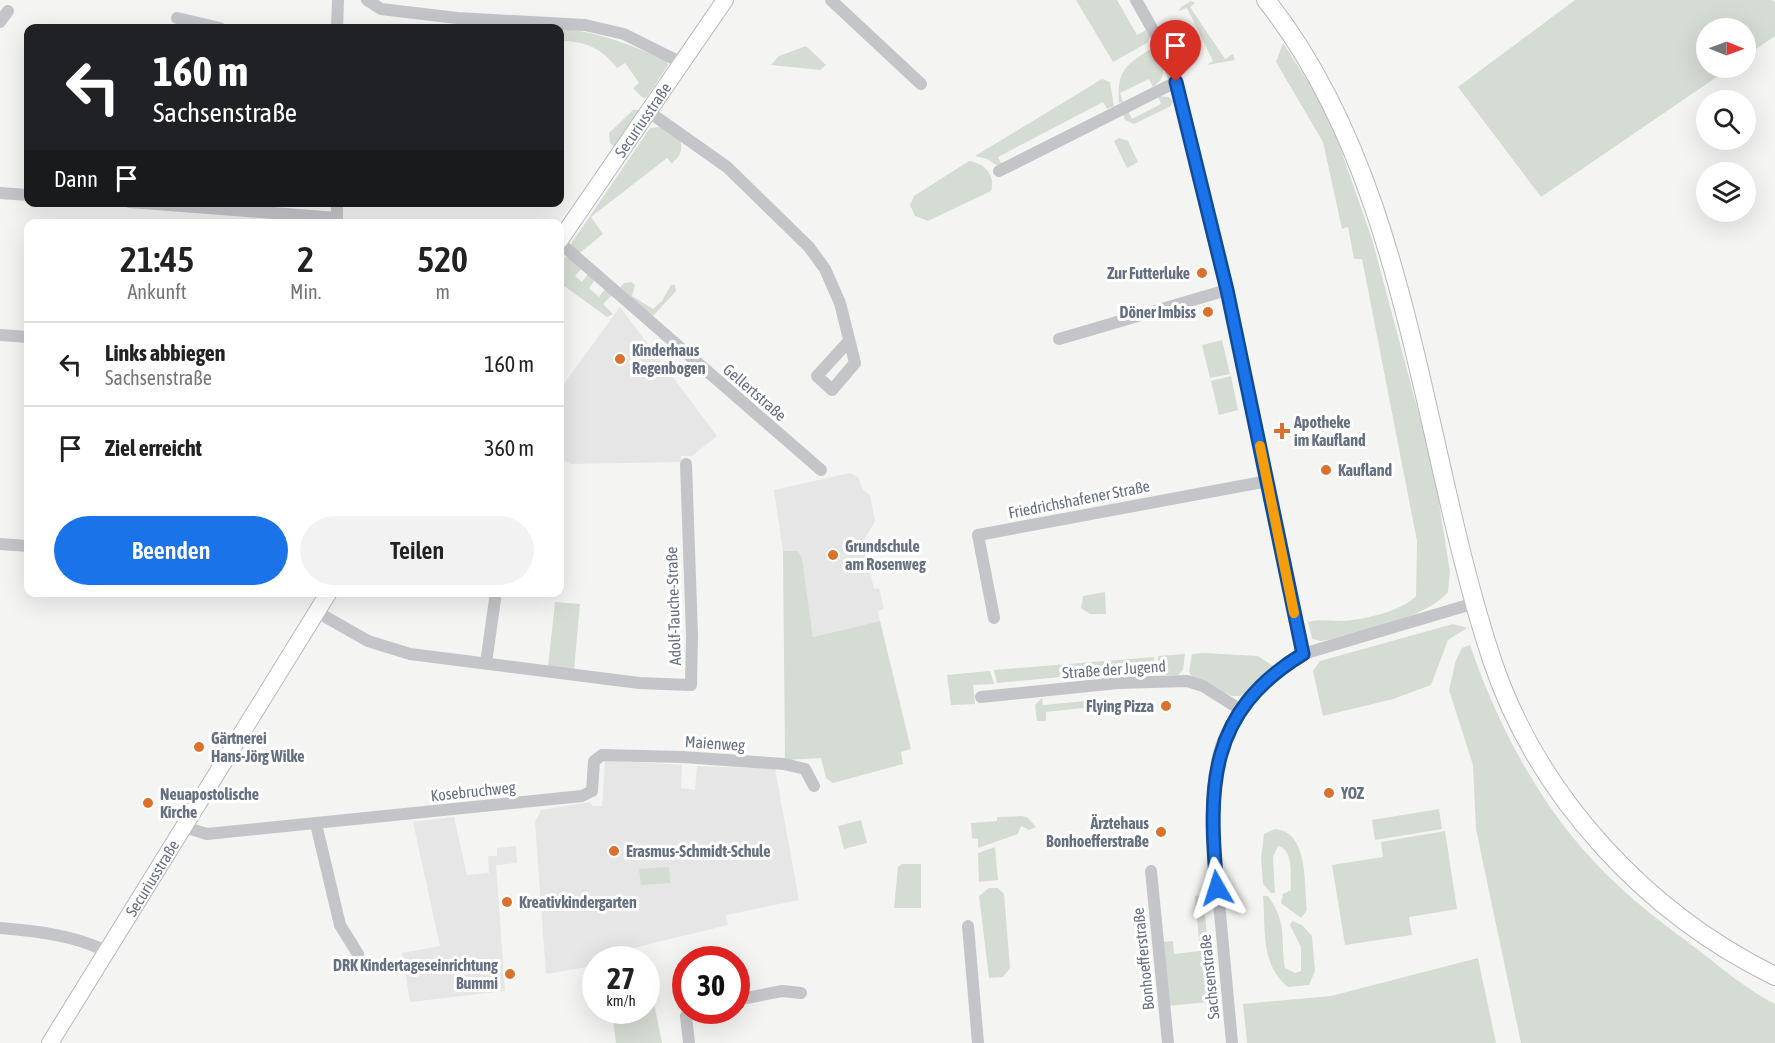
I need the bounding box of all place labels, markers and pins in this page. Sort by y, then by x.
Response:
pin [1150,20,1201,82]
place label: Zur Futterluke [1107,264,1190,282]
marker: Zur Futterluke [1195,266,1209,280]
place label: Döner Imbiss [1119,303,1196,321]
marker: Döner Imbiss [1201,305,1215,319]
place label: Kinderhaus Regenbogen [632,341,706,377]
marker: Kinderhaus Regenbogen [613,352,627,366]
place label: Apotheke im Kaufland [1293,413,1366,449]
marker: Apotheke im Kaufland [1275,424,1289,438]
place label: Kaufland [1338,461,1393,479]
marker: Kaufland [1319,463,1333,477]
place label: Grundschule am Rosenweg [845,537,926,573]
marker: Grundschule am Rosenweg [826,548,840,562]
place label: Flying Pizza [1086,697,1154,715]
marker: Flying Pizza [1159,699,1173,713]
place label: Gärtnerei Hans-Jörg Wilke [211,729,305,765]
marker: Gärtnerei Hans-Jörg Wilke [192,740,206,754]
place label: YOZ [1340,784,1365,802]
place label: Neuapostolische Kirche [160,785,259,821]
marker: YOZ [1322,786,1336,800]
marker: Neuapostolische Kirche [141,796,155,810]
place label: Ärztehaus Bonhoefferstraße [1046,814,1149,850]
marker: Ärztehaus Bonhoefferstraße [1154,825,1168,839]
place label: Erasmus-Schmidt-Schule [626,842,770,860]
marker: Erasmus-Schmidt-Schule [607,844,621,858]
place label: Kreativkindergarten [519,893,637,911]
marker: Kreativkindergarten [500,895,514,909]
place label: DRK Kindertageseinrichtung Bummi [333,956,498,992]
marker: DRK Kindertageseinrichtung Bummi [503,967,517,981]

